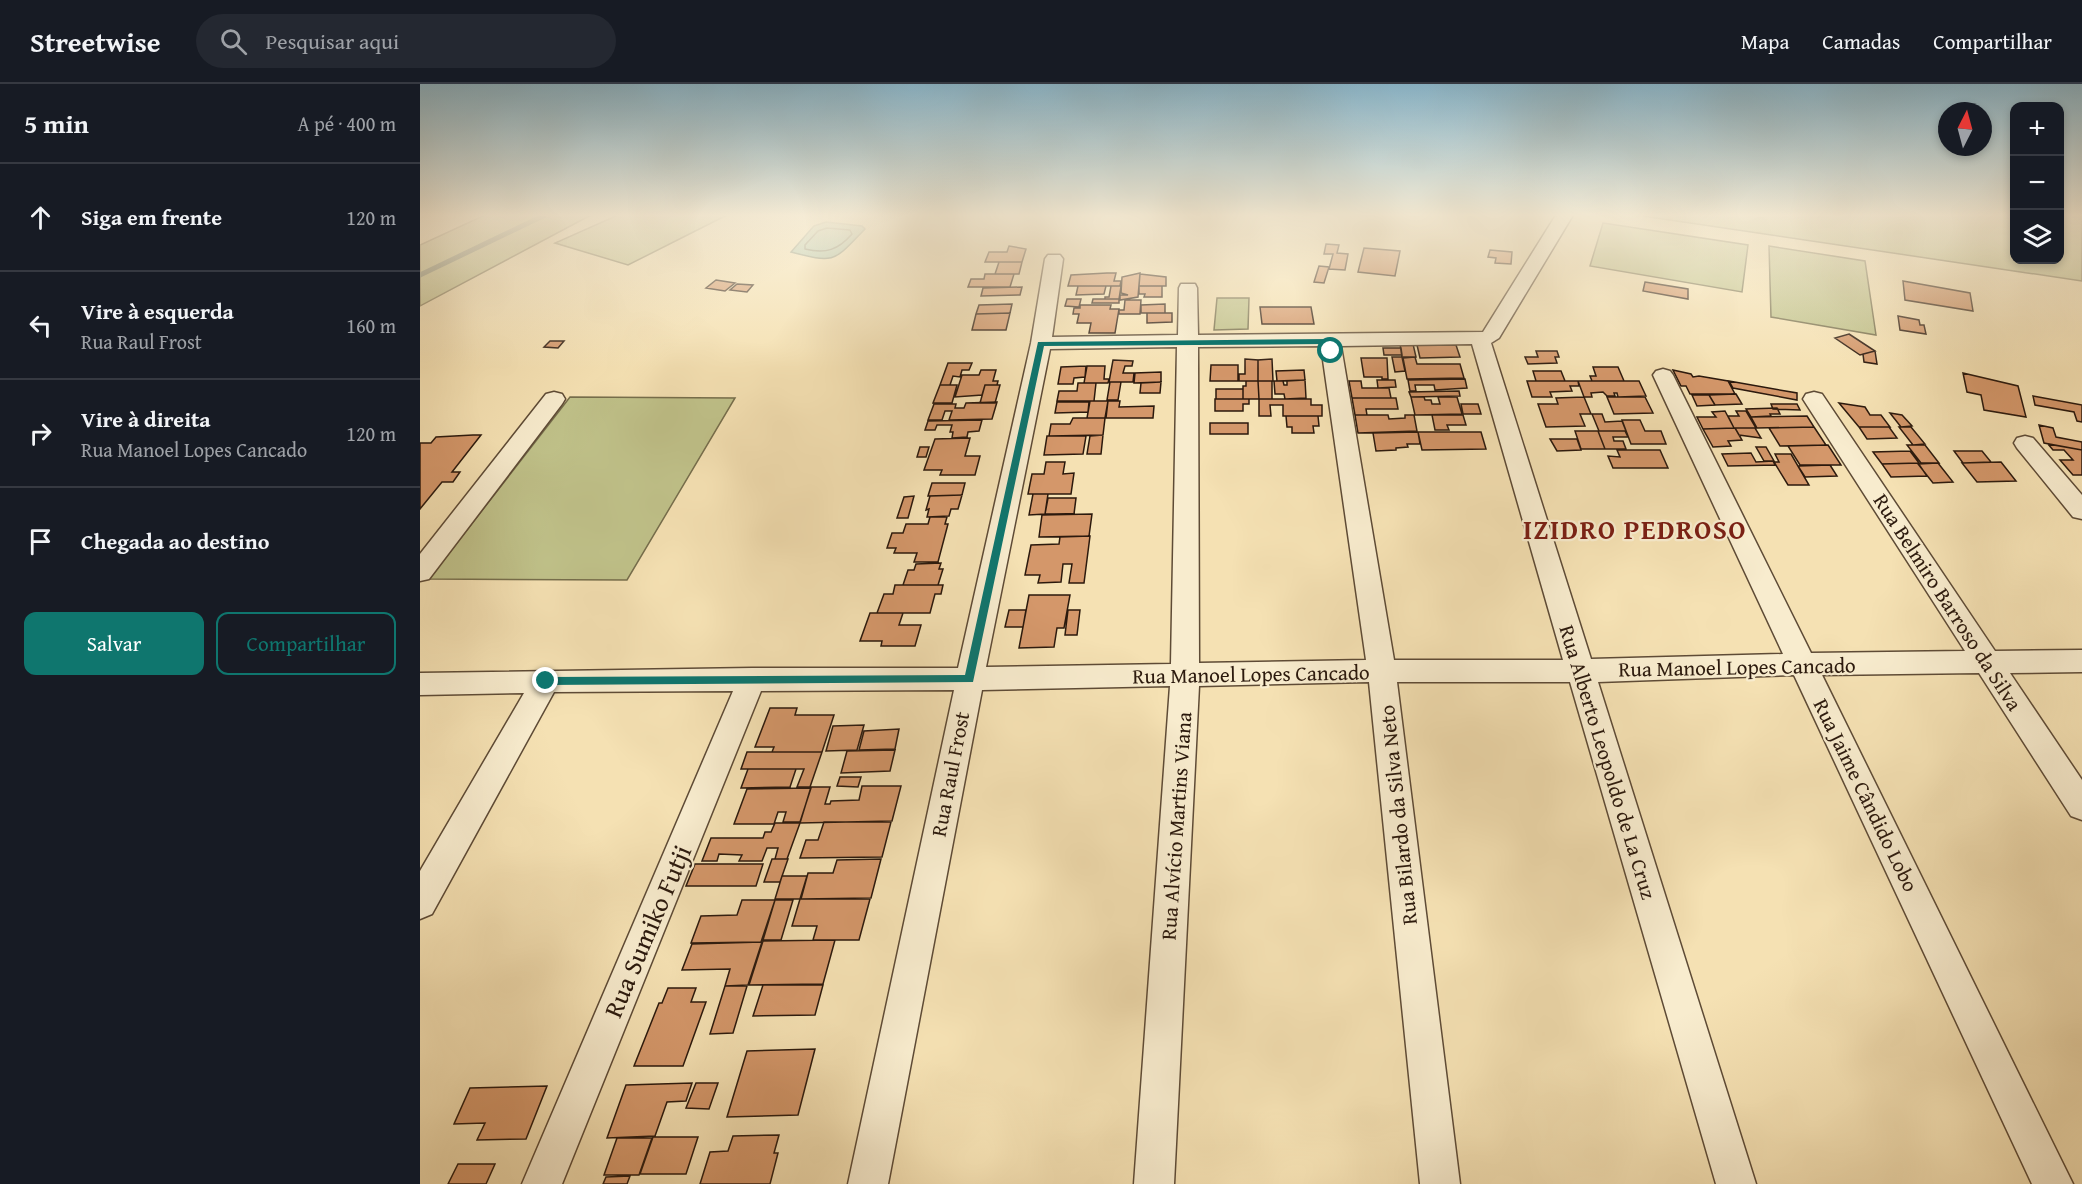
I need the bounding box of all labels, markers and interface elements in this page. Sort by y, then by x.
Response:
search box [196,14,616,68]
text: Streetwise [30,21,160,62]
icon: search [217,25,250,58]
text: Pesquisar aqui [265,25,399,57]
text: Mapa [1741,26,1789,57]
text: Camadas [1822,26,1900,57]
text: Compartilhar [1933,26,2052,57]
north arrow [1938,102,1992,156]
map controls [2010,102,2064,264]
button: + [2010,102,2064,156]
text: 5 min [24,104,89,143]
text: A pé · 400 m [298,109,396,138]
button: − [2010,156,2064,210]
icon: ahead [24,201,57,234]
text: Siga em frente [81,201,222,233]
text: 120 m [346,203,396,232]
button: layers [2010,210,2064,264]
text: Vire à esquerda [81,295,234,327]
icon: left [24,309,57,342]
text: 160 m [346,311,396,340]
text: Rua Raul Frost [81,327,202,356]
route start [1317,337,1343,363]
text: Vire à direita [81,403,211,435]
icon: right [24,417,57,450]
text: 120 m [346,419,396,448]
text: Rua Manoel Lopes Cancado [81,435,307,464]
street label: Rua Belmiro Barroso da Silva [1866,487,2030,717]
district label: IZIDRO PEDROSO [1523,509,1747,549]
icon: arrive [24,525,57,558]
text: Chegada ao destino [81,525,269,557]
button: Salvar [24,612,204,675]
button: Compartilhar [216,612,396,675]
street label: Rua Alberto Leopoldo de La Cruz [1551,621,1665,903]
street label: Rua Manoel Lopes Cancado [1618,649,1856,685]
street label: Rua Manoel Lopes Cancado [1132,656,1370,692]
route end [532,667,558,693]
street label: Rua Jaime Cândido Lobo [1806,693,1926,897]
street label: Rua Bilardo da Silva Neto [1371,704,1425,926]
street label: Rua Raul Frost [923,708,977,839]
street label: Rua Alvício Martins Viana [1153,711,1199,941]
street label: Rua Sumiko Futji [593,839,701,1023]

